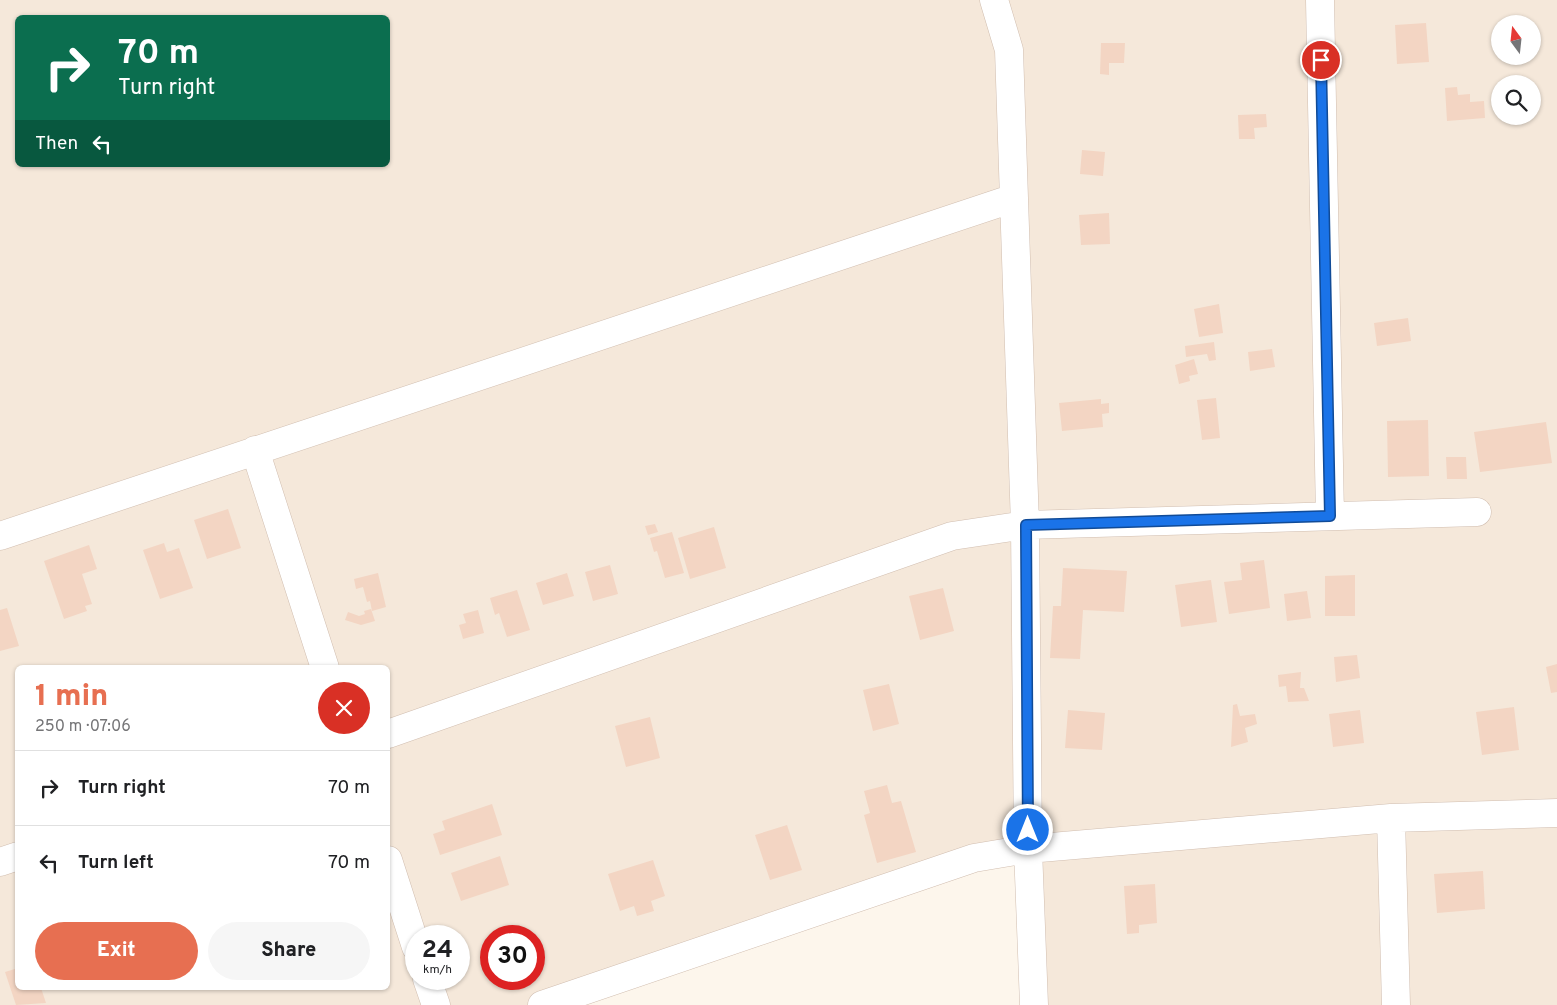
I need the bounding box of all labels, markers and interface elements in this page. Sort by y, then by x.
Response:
north arrow [1491,15,1541,65]
map controls [1491,15,1541,125]
text: 70 m [118,32,199,76]
icon: right [35,35,100,100]
pin [1300,39,1342,81]
icon: arrive [1307,46,1335,74]
text: Turn right [118,75,215,102]
button: search [1491,75,1541,125]
icon: left [88,130,116,158]
text: Then [35,132,78,156]
text: 1 min [35,679,108,716]
button: close [318,682,370,734]
text: 250 m · 07:06 [35,717,131,737]
icon: right [35,774,63,802]
text: Turn right [78,776,166,800]
text: 70 m [328,776,370,800]
position arrow [1001,803,1053,855]
icon: left [35,849,63,877]
text: Turn left [78,851,154,875]
text: 70 m [328,851,370,875]
button: Exit [35,922,198,980]
button: Share [208,922,370,980]
speed limit sign: 30 [480,925,545,990]
text: 24 [422,935,453,967]
text: km/h [423,962,452,978]

